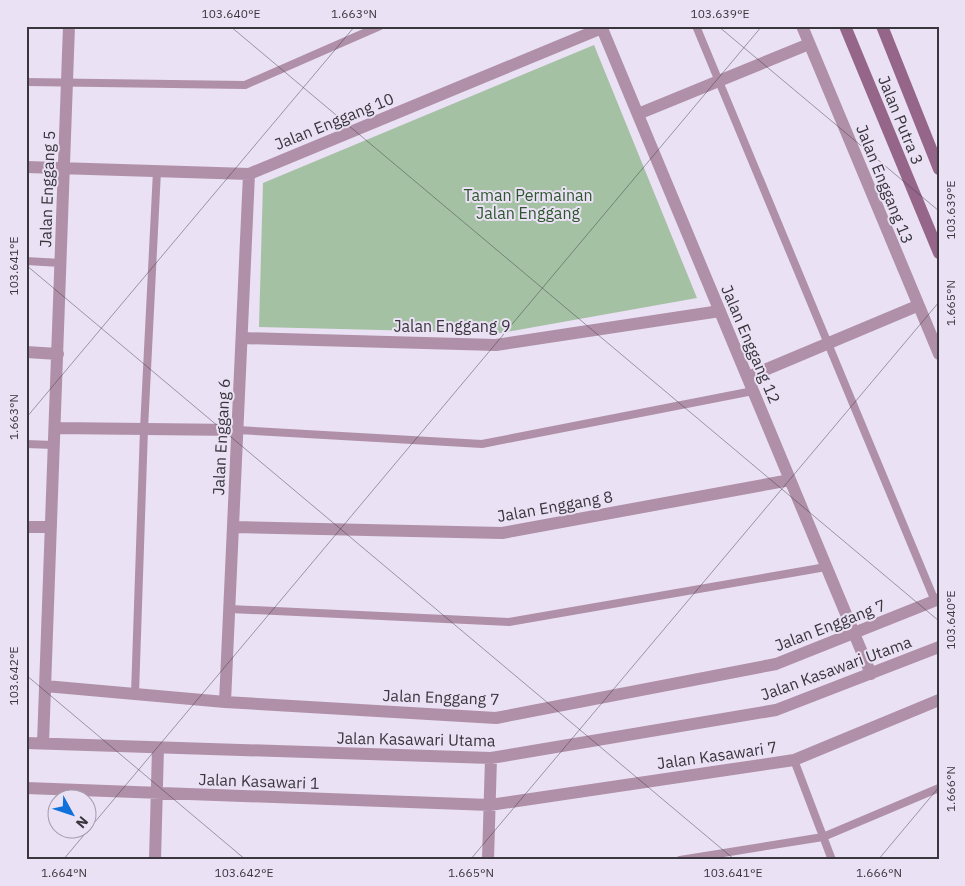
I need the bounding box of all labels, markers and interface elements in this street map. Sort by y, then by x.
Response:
text: 103.640°E [201,6,261,21]
text: 1.663°N [331,6,377,21]
text: 103.639°E [690,6,750,21]
street label: Jalan Putra 3 [874,72,928,168]
street label: Jalan Enggang 10 [271,88,397,154]
street label: Jalan Enggang 13 [852,121,918,247]
street label: Jalan Enggang 5 [35,130,59,248]
text: 103.639°E [943,180,958,240]
park label: Taman Permainan Jalan Enggang [463,185,593,223]
text: 103.641°E [6,236,21,296]
text: 1.665°N [943,280,958,326]
street label: Jalan Enggang 12 [717,282,785,406]
street label: Jalan Enggang 9 [393,316,511,336]
street label: Jalan Enggang 6 [208,378,234,496]
text: 1.663°N [6,394,21,440]
street label: Jalan Enggang 8 [496,486,614,526]
text: 103.640°E [943,590,958,650]
street label: Jalan Enggang 7 [772,595,888,655]
street label: Jalan Kasawari Utama [758,631,915,705]
text: 103.642°E [6,646,21,706]
street label: Jalan Enggang 7 [382,685,500,709]
street label: Jalan Kasawari Utama [336,728,496,750]
street label: Jalan Kasawari 7 [656,737,778,773]
text: 1.666°N [943,766,958,812]
street label: Jalan Kasawari 1 [198,769,320,793]
north arrow [48,788,98,838]
text: N [72,813,92,832]
text: 1.664°N [41,865,87,880]
text: 103.642°E [214,865,274,880]
text: 1.665°N [448,865,494,880]
text: 103.641°E [703,865,763,880]
text: 1.666°N [856,865,902,880]

